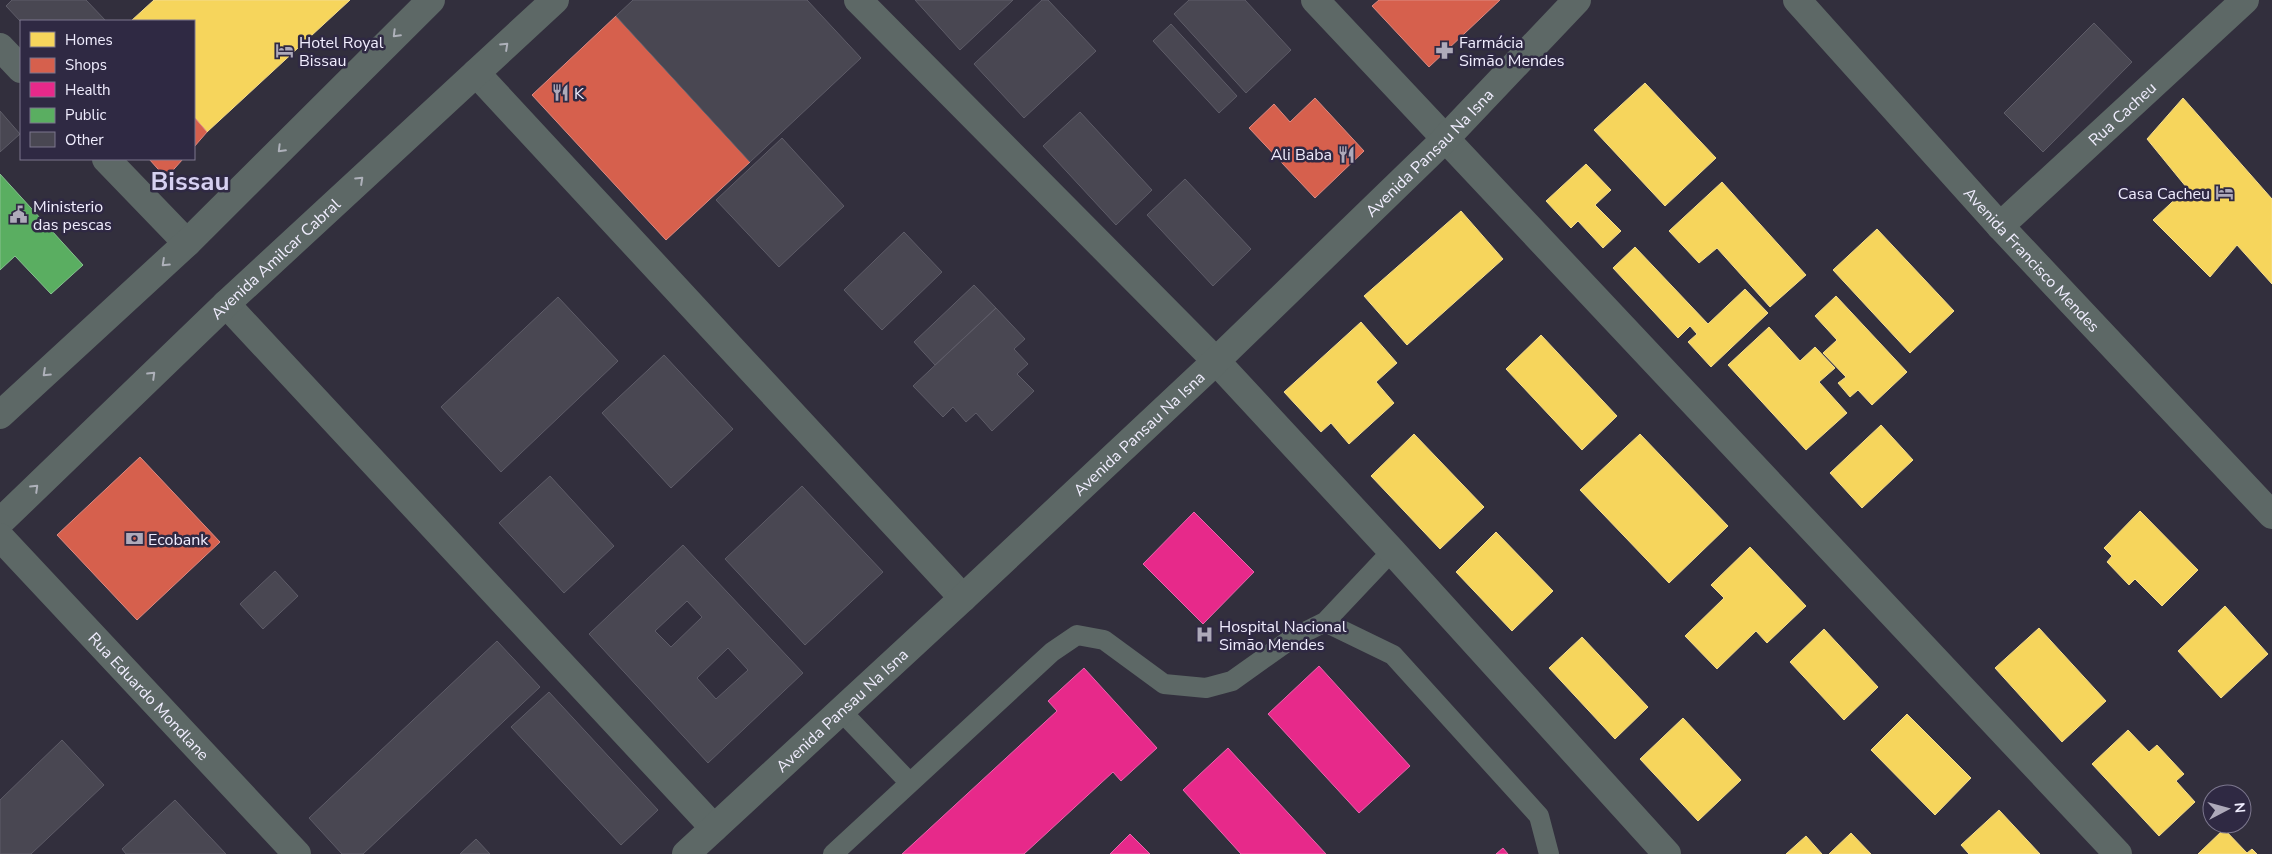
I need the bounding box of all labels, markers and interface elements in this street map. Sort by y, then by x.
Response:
legend [20,20,195,160]
one-way arrow [393,28,402,37]
text: Homes [65,30,113,50]
place label: Hotel Royal Bissau [299,32,384,72]
place label: Farmácia Simão Mendes [1459,32,1565,72]
hotel icon: Hotel Royal Bissau [275,41,295,61]
pharmacy icon: Farmácia Simão Mendes [1435,41,1455,61]
one-way arrow [500,43,509,52]
text: Shops [65,55,107,75]
street label: Rua Cacheu [2084,77,2162,151]
text: Health [65,80,110,100]
restaurant icon: K [550,83,570,103]
place label: K [574,83,585,105]
street label: Avenida Pansau Na Isna [1361,84,1499,222]
text: Public [65,105,106,125]
text: Other [65,130,104,150]
one-way arrow [278,143,287,152]
place label: Ali Baba [1271,144,1332,166]
restaurant icon: Ali Baba [1336,144,1356,164]
district label: Bissau [150,164,230,199]
one-way arrow [354,177,363,186]
street label: Avenida Francisco Mendes [1958,183,2104,337]
place label: Casa Cacheu [2118,183,2210,205]
hotel icon: Casa Cacheu [2214,183,2234,203]
street label: Avenida Amilcar Cabral [206,194,346,325]
place label: Ministerio das pescas [33,196,112,236]
public building icon: Ministerio das pescas [9,205,29,225]
one-way arrow [162,257,171,266]
one-way arrow [42,367,51,376]
street label: Avenida Pansau Na Isna [1069,367,1210,501]
one-way arrow [146,372,155,381]
one-way arrow [29,485,38,494]
bank icon: Ecobank [124,529,144,549]
place label: Ecobank [148,529,209,551]
place label: Hospital Nacional Simão Mendes [1219,616,1347,656]
hospital icon: Hospital Nacional Simão Mendes [1195,625,1215,645]
street label: Rua Eduardo Mondlane [83,628,214,766]
street label: Avenida Pansau Na Isna [771,644,913,778]
north arrow [2202,784,2252,834]
text: N [2229,801,2249,814]

